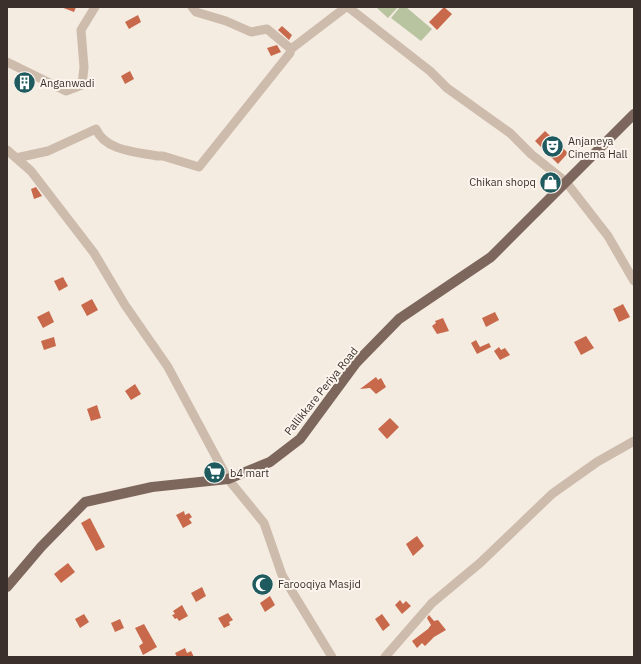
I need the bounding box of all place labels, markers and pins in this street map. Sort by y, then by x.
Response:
building icon: Anganwadi [12,70,38,96]
place label: Anganwadi [40,76,95,90]
theatre icon: Anjaneya Cinema Hall [539,134,565,160]
place label: Anjaneya Cinema Hall [568,134,628,161]
shop icon: Chikan shopq [538,169,564,195]
place label: Chikan shopq [469,175,536,189]
supermarket icon: b4 mart [202,460,228,486]
place label: b4 mart [230,466,269,480]
mosque icon: Farooqiya Masjid [249,571,275,597]
place label: Farooqiya Masjid [278,577,361,591]

